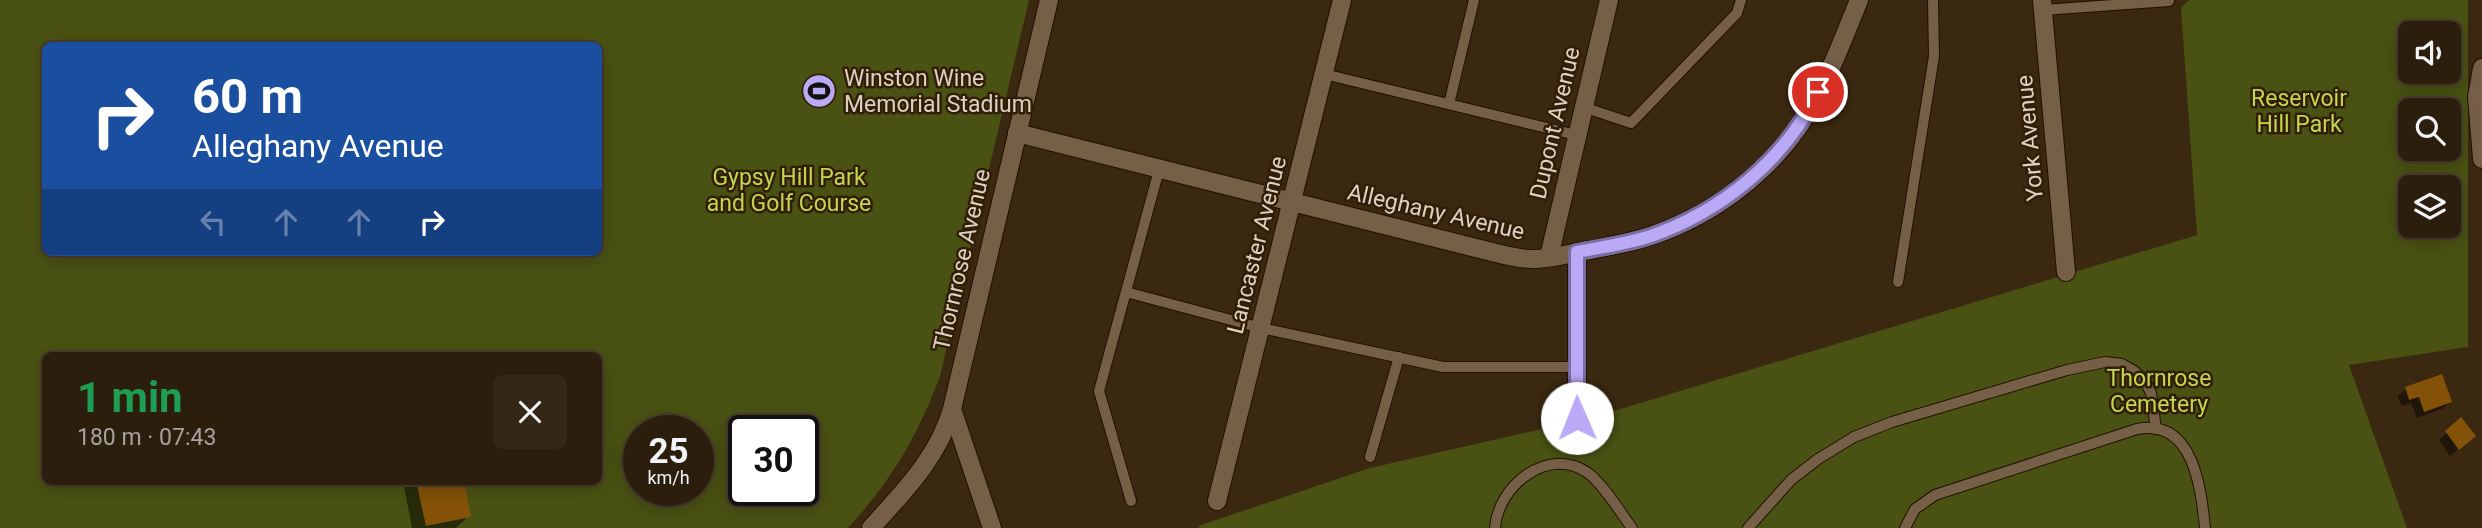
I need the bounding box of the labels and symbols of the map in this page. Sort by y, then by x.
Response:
street label: Dupont Avenue [1524,44,1586,202]
pin [1788,62,1848,122]
place label: Winston Wine Memorial Stadium [844,65,1032,118]
sports icon: Winston Wine Memorial Stadium [800,72,838,110]
street label: York Avenue [2011,74,2049,202]
park label: Reservoir Hill Park [2251,85,2347,138]
street label: Lancaster Avenue [1222,153,1292,337]
park label: Gypsy Hill Park and Golf Course [707,164,871,217]
street label: Thornrose Avenue [928,166,996,354]
street label: Alleghany Avenue [1345,178,1527,246]
park label: Thornrose Cemetery [2107,365,2211,418]
position arrow [1540,381,1614,455]
speed limit sign: 30 [728,415,819,506]

